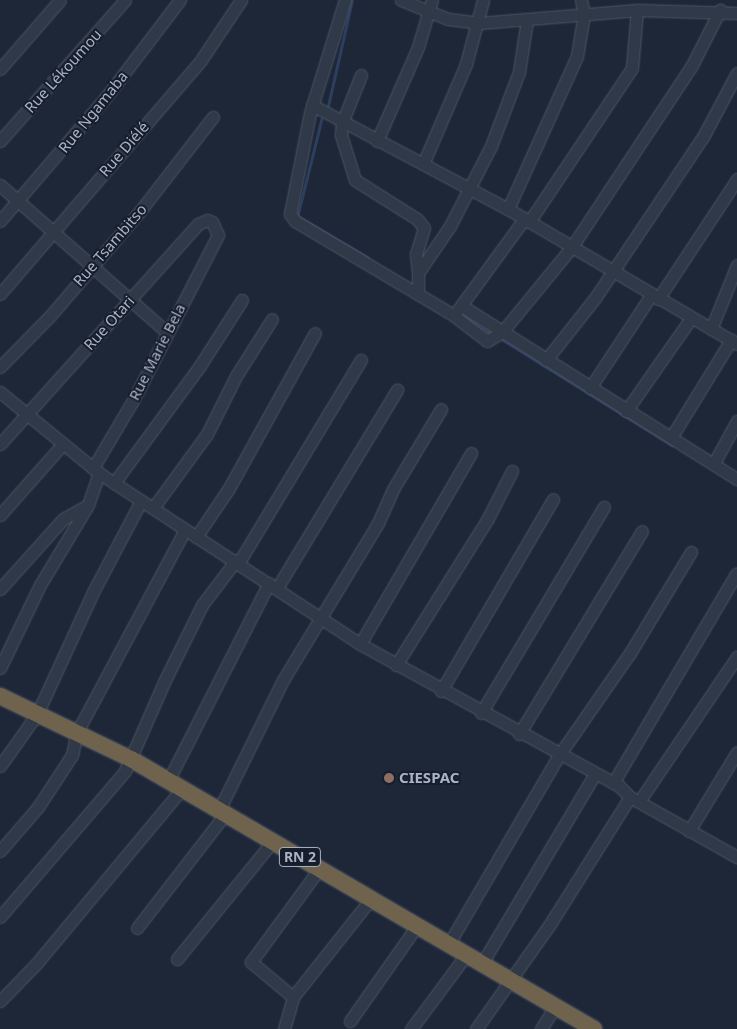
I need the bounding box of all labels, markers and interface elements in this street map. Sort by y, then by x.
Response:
street label: Rue Lékoumou [21,26,105,116]
street label: Rue Ngamaba [55,67,131,157]
street label: Rue Diélé [95,118,153,180]
street label: Rue Tsambitso [69,200,151,290]
street label: Rue Otari [80,292,138,354]
street label: Rue Marie Bela [125,301,189,403]
place label: CIESPAC [399,769,459,787]
marker: CIESPAC [383,772,395,784]
road number: RN 2 [279,846,321,869]

